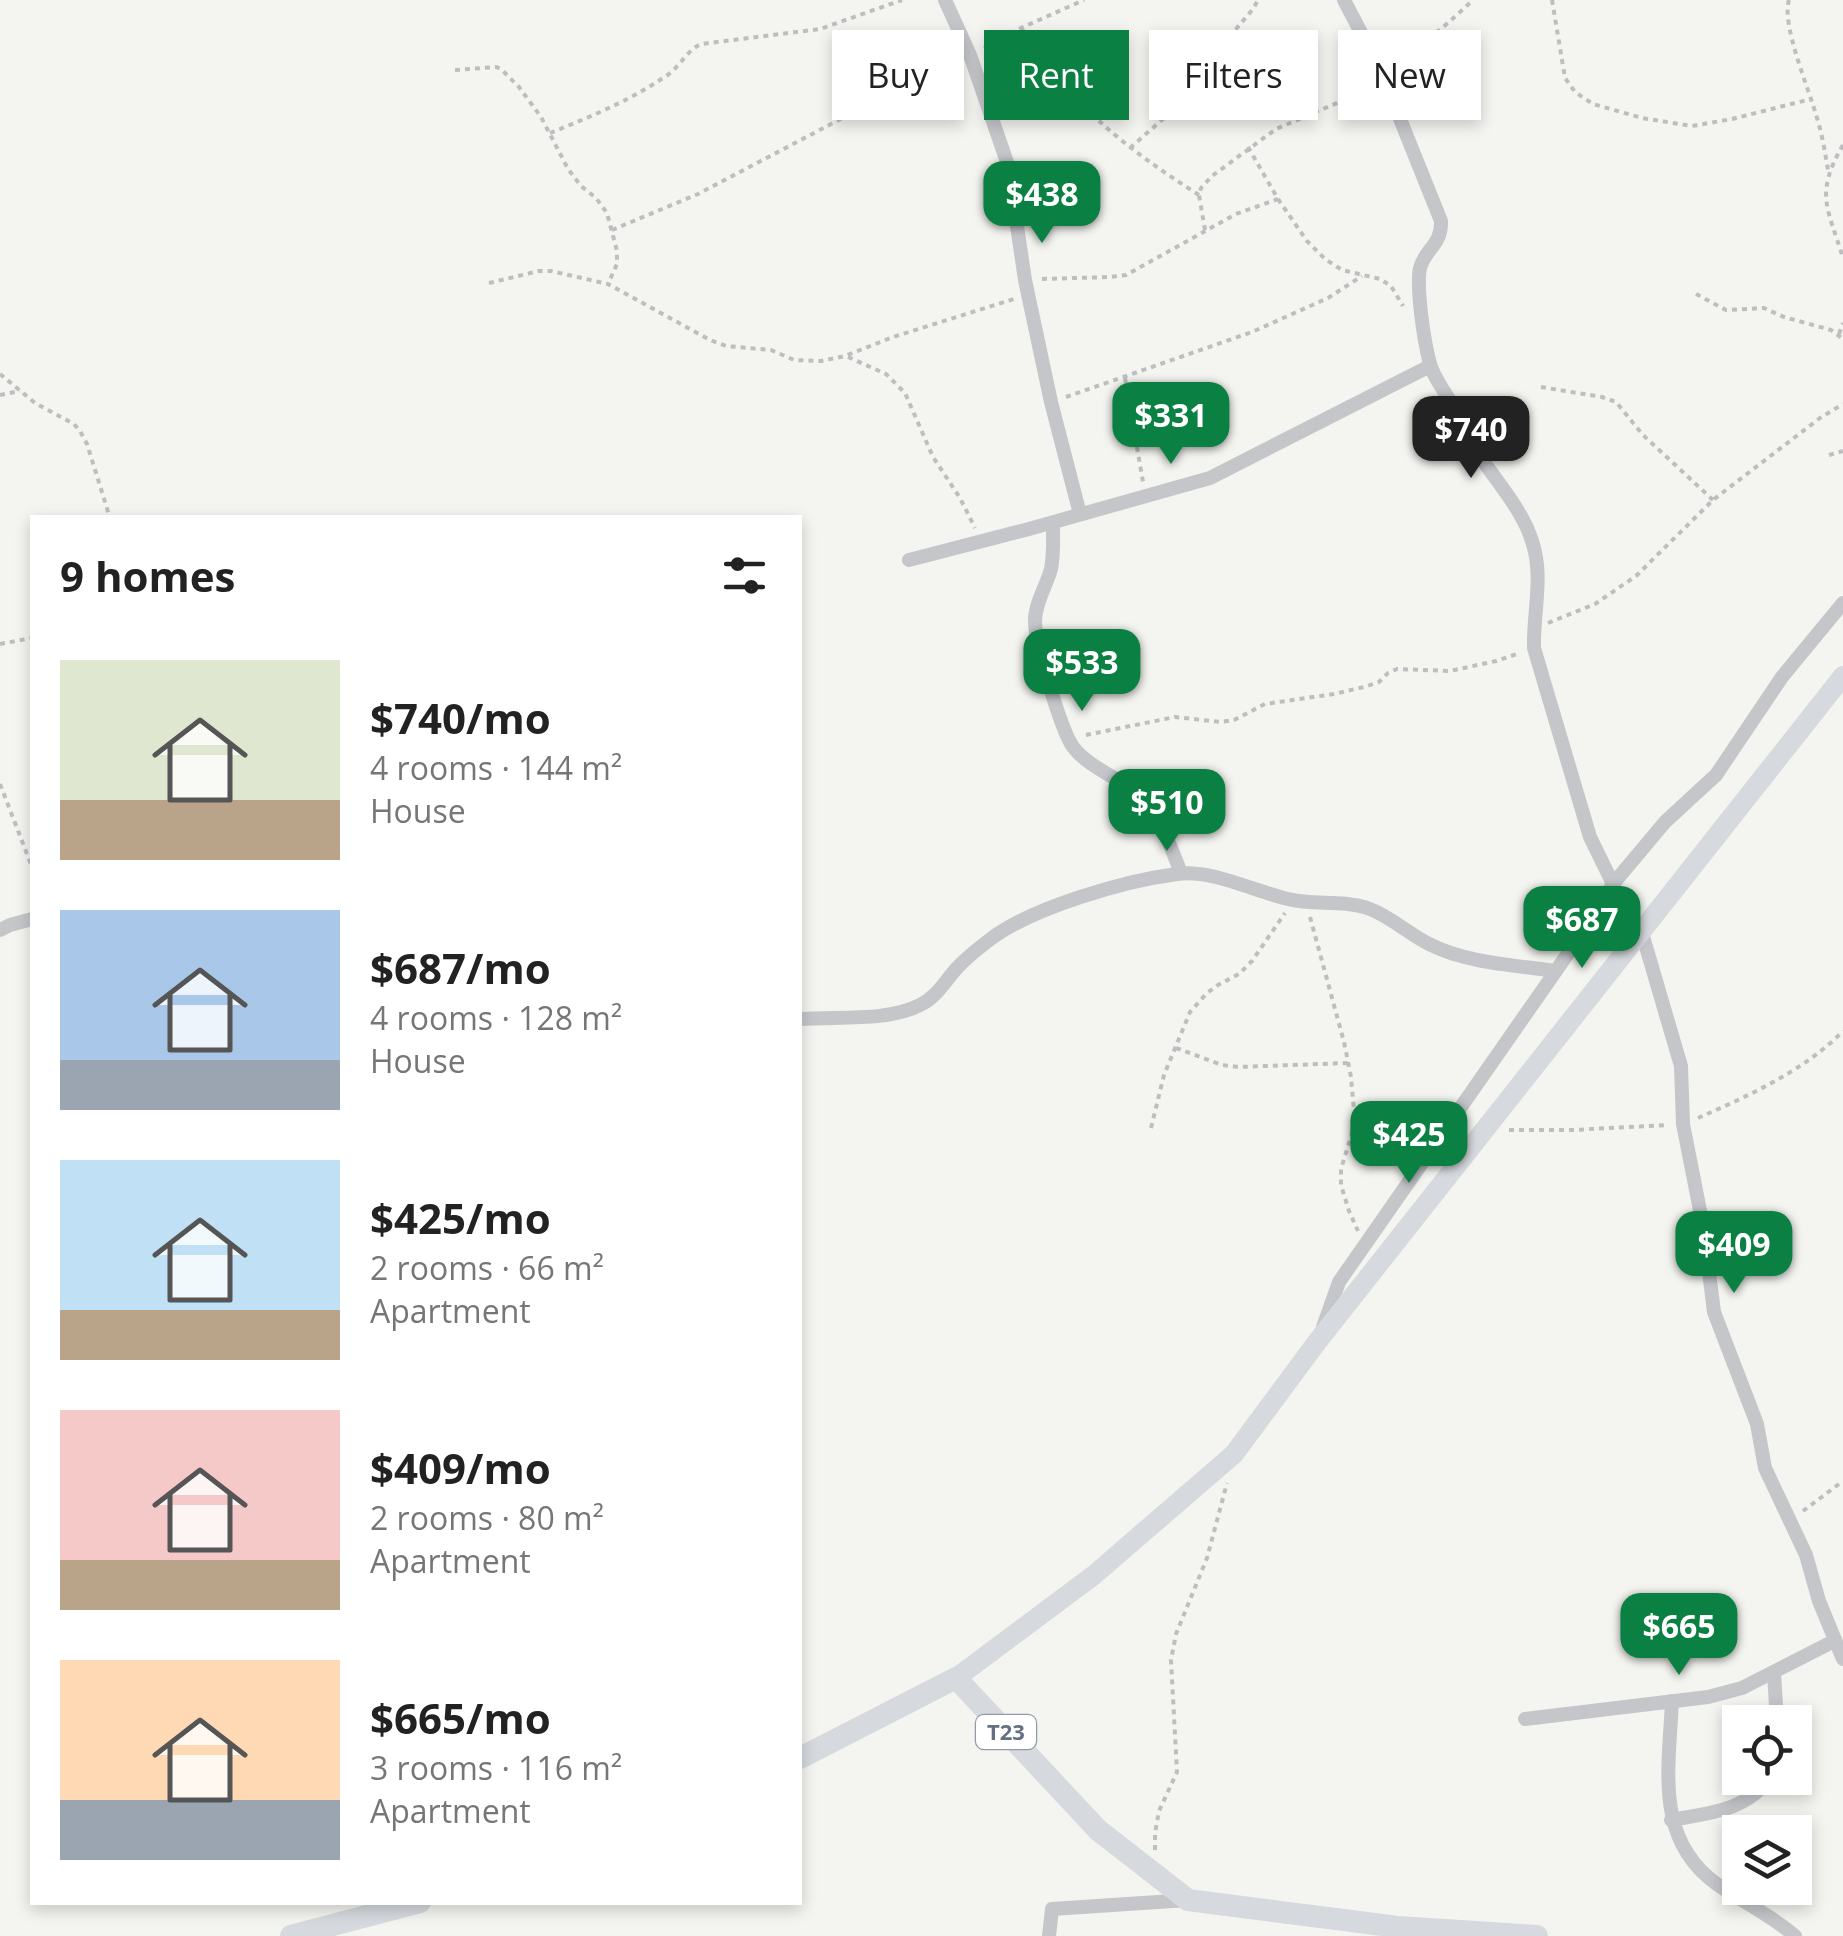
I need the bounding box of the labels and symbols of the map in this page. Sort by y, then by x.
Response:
pin: $438 [983,161,1101,246]
pin: $331 [1112,382,1230,467]
pin: $740 [1412,396,1530,481]
pin: $533 [1023,629,1141,714]
pin: $510 [1108,769,1226,854]
pin: $687 [1523,886,1641,971]
pin: $425 [1350,1101,1468,1186]
pin: $409 [1675,1211,1793,1296]
pin: $665 [1620,1593,1738,1678]
road number: T23 [976,1715,1036,1749]

